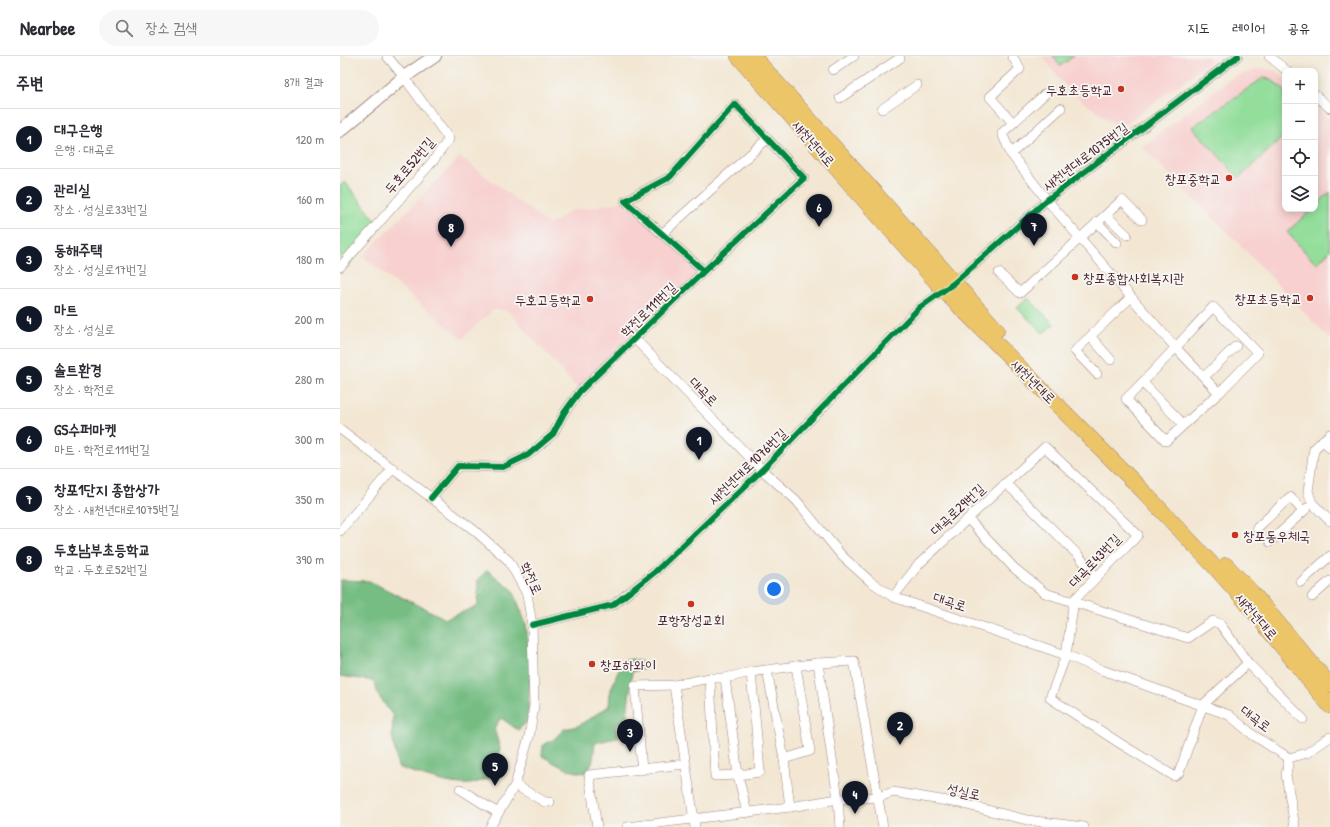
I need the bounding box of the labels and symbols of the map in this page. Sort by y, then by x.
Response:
place label: 두호초등학교 [1045,80,1113,99]
marker: 두호초등학교 [1116,84,1126,94]
street label: 새천년대로 [788,116,840,170]
street label: 새천년대로1075번길 [1038,117,1132,195]
street label: 두호로52번길 [380,132,439,197]
place label: 창포중학교 [1165,169,1221,188]
marker: 창포중학교 [1224,173,1234,183]
pin: 6 [806,194,832,227]
pin: 7 [1021,213,1047,246]
pin: 8 [438,214,464,247]
place label: 창포종합사회복지관 [1083,268,1184,287]
marker: 창포종합사회복지관 [1070,272,1080,282]
street label: 학전로111번길 [616,277,681,341]
place label: 창포초등학교 [1234,289,1302,308]
place label: 두호고등학교 [514,290,582,309]
marker: 창포초등학교 [1305,293,1315,303]
marker: 두호고등학교 [585,294,595,304]
street label: 새천년대로 [1007,354,1061,408]
street label: 대곡로 [685,372,723,410]
street label: 새천년대로1076번길 [703,423,791,509]
pin: 1 [686,427,712,460]
street label: 대곡로29번길 [926,478,989,539]
place label: 창포동우체국 [1243,526,1311,545]
street label: 대곡로43번길 [1064,528,1125,591]
marker: 창포동우체국 [1230,530,1240,540]
street label: 학전로 [516,559,548,597]
your location [764,579,784,599]
street label: 대곡로 [931,587,969,615]
street label: 새천년대로 [1232,588,1282,644]
marker: 포항장성교회 [686,599,696,609]
place label: 포항장성교회 [657,610,725,629]
place label: 창포하와이 [600,655,656,674]
marker: 창포하와이 [587,659,597,669]
street label: 대곡로 [1237,700,1275,736]
pin: 2 [887,712,913,745]
pin: 3 [617,719,643,752]
pin: 5 [482,753,508,786]
street label: 성실로 [945,778,983,804]
pin: 4 [842,781,868,814]

